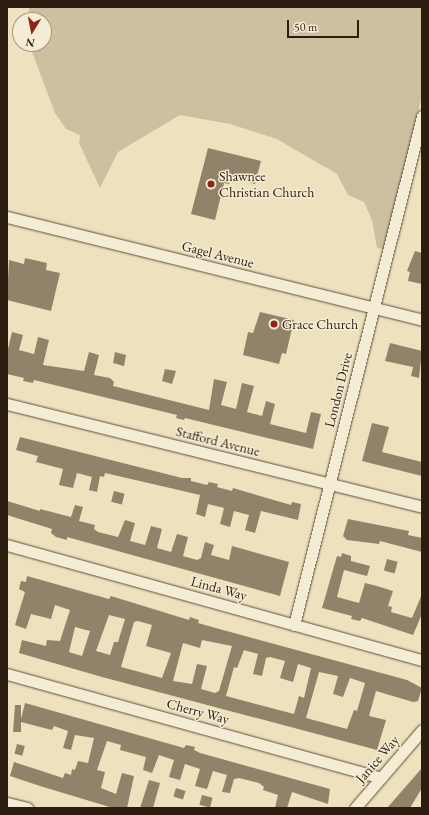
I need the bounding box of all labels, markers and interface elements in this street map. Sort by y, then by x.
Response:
north arrow [12,12,52,52]
scale bar [289,12,361,38]
text: 50 m [294,19,317,35]
text: N [24,35,36,50]
place label: Shawnee Christian Church [219,168,314,200]
marker: Shawnee Christian Church [206,179,216,189]
street label: Gagel Avenue [180,237,256,271]
place label: Grace Church [282,316,358,332]
marker: Grace Church [269,319,279,329]
street label: London Drive [321,351,355,429]
street label: Stafford Avenue [174,422,262,460]
street label: Linda Way [189,572,249,604]
street label: Cherry Way [165,695,231,727]
street label: Janice Way [352,732,402,786]

